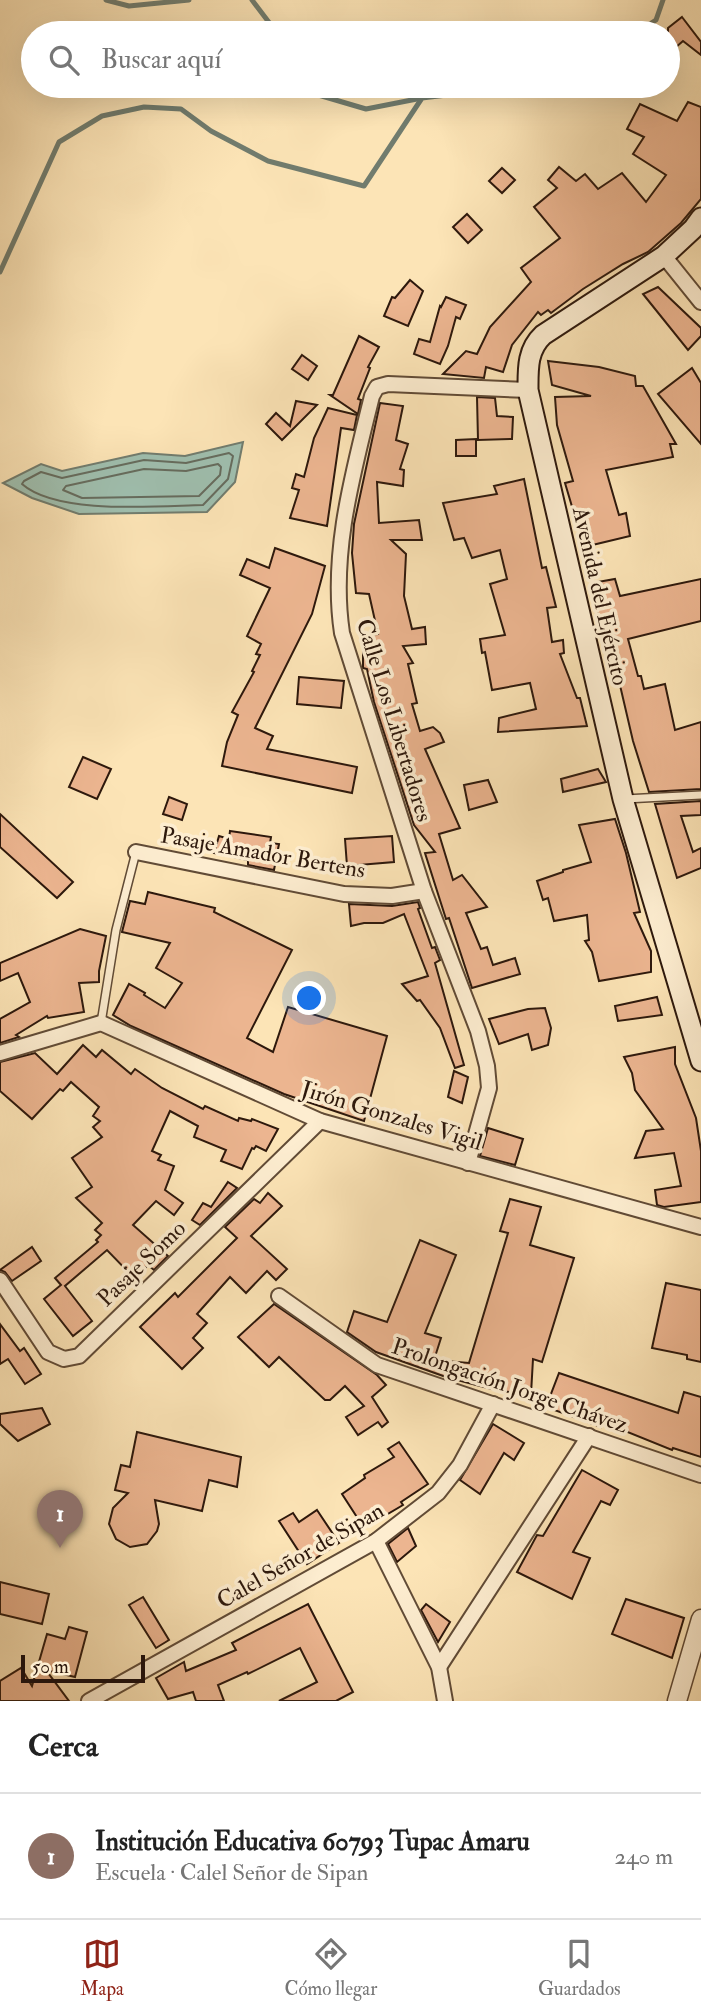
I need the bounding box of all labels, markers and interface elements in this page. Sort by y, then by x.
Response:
search box [21,21,680,98]
icon: search [45,41,83,79]
text: Buscar aquí [101,44,221,76]
street label: Avenida del Ejército [566,503,635,688]
street label: Calle Los Libertadores [350,615,439,825]
street label: Pasaje Amador Bertens [158,820,368,885]
your location [292,981,326,1015]
street label: Jirón Gonzales Vigil [297,1074,486,1157]
street label: Pasaje Somo [91,1214,192,1313]
street label: Prolongación Jorge Chávez [388,1331,632,1440]
pin: 1 [37,1490,83,1548]
street label: Calel Señor de Sipan [211,1496,390,1616]
scale bar [21,1652,145,1684]
text: 50 m [32,1655,69,1679]
text: Cerca [28,1728,98,1765]
text: Institución Educativa 60793 Tupac Amaru [95,1826,530,1858]
text: 1 [47,1842,55,1871]
text: 240 m [614,1842,673,1871]
text: Escuela · Calel Señor de Sipan [95,1858,368,1887]
tab: Mapa [80,1935,124,2001]
tab: Cómo llegar [284,1935,377,2001]
tab: Guardados [538,1935,621,2001]

